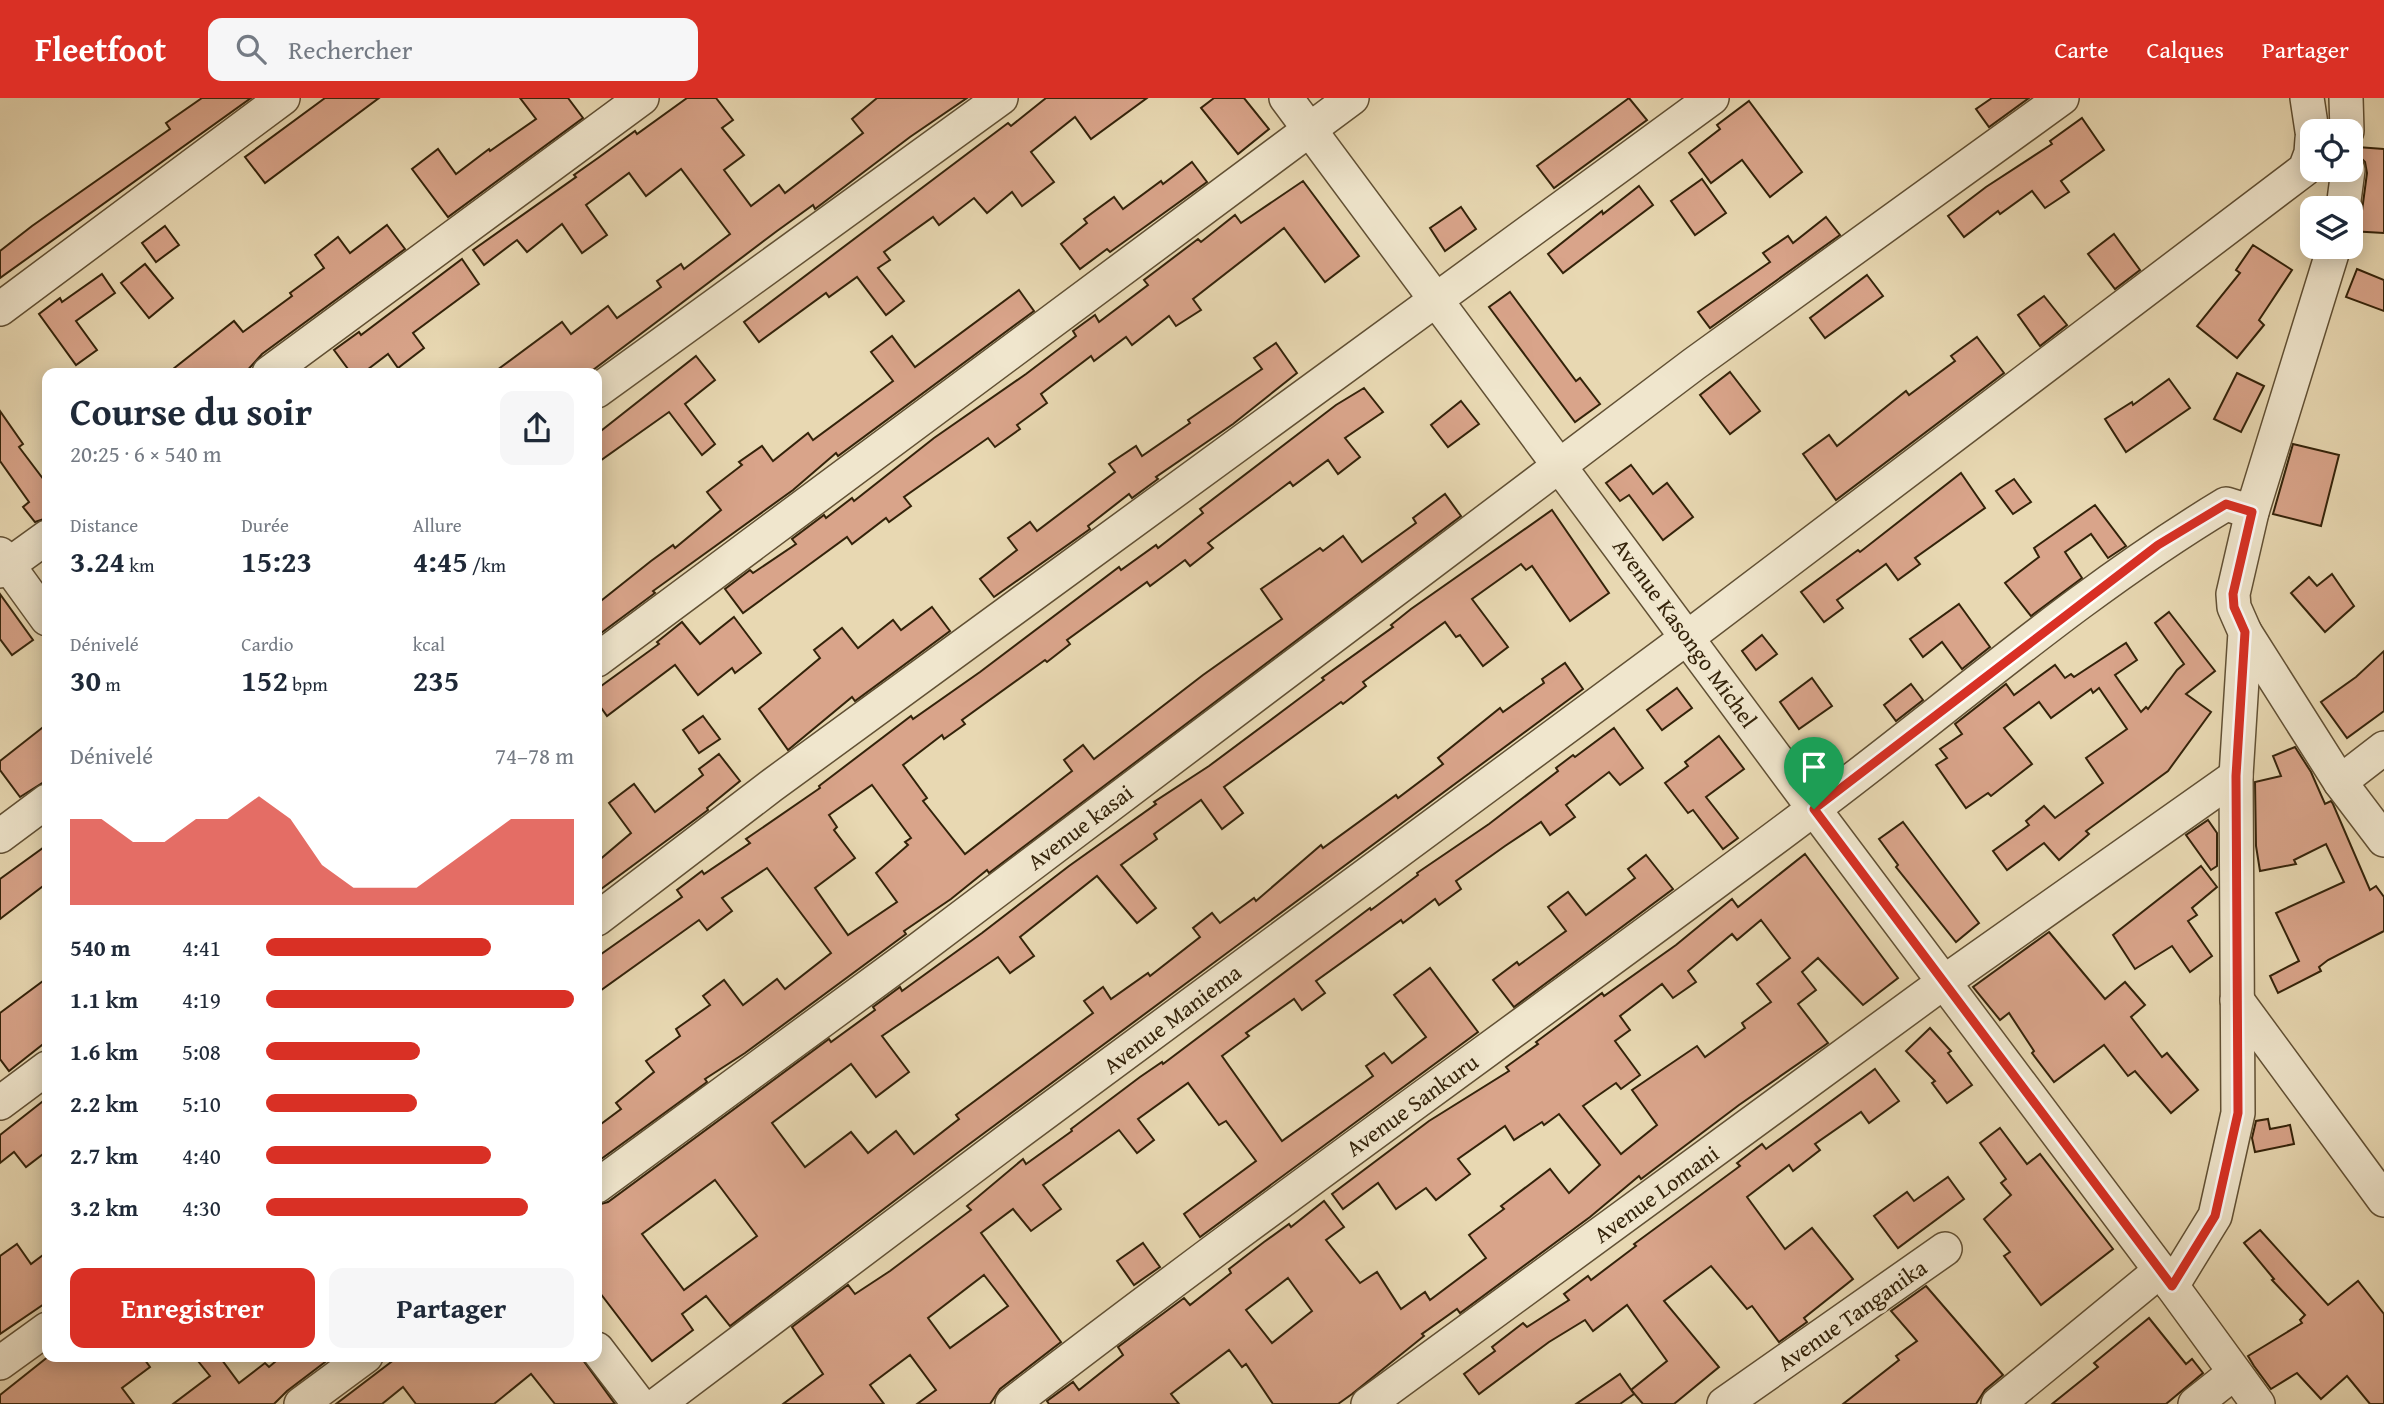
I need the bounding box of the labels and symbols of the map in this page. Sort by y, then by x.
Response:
street label: Avenue Kasongo Michel [1605,531,1766,734]
pin [1784,737,1844,809]
street label: Avenue kasai [1020,776,1139,877]
street label: Avenue Maniema [1096,956,1248,1082]
street label: Avenue Sankuru [1339,1045,1485,1164]
street label: Avenue Lomani [1586,1137,1725,1250]
street label: Avenue Tanganika [1770,1251,1933,1379]

